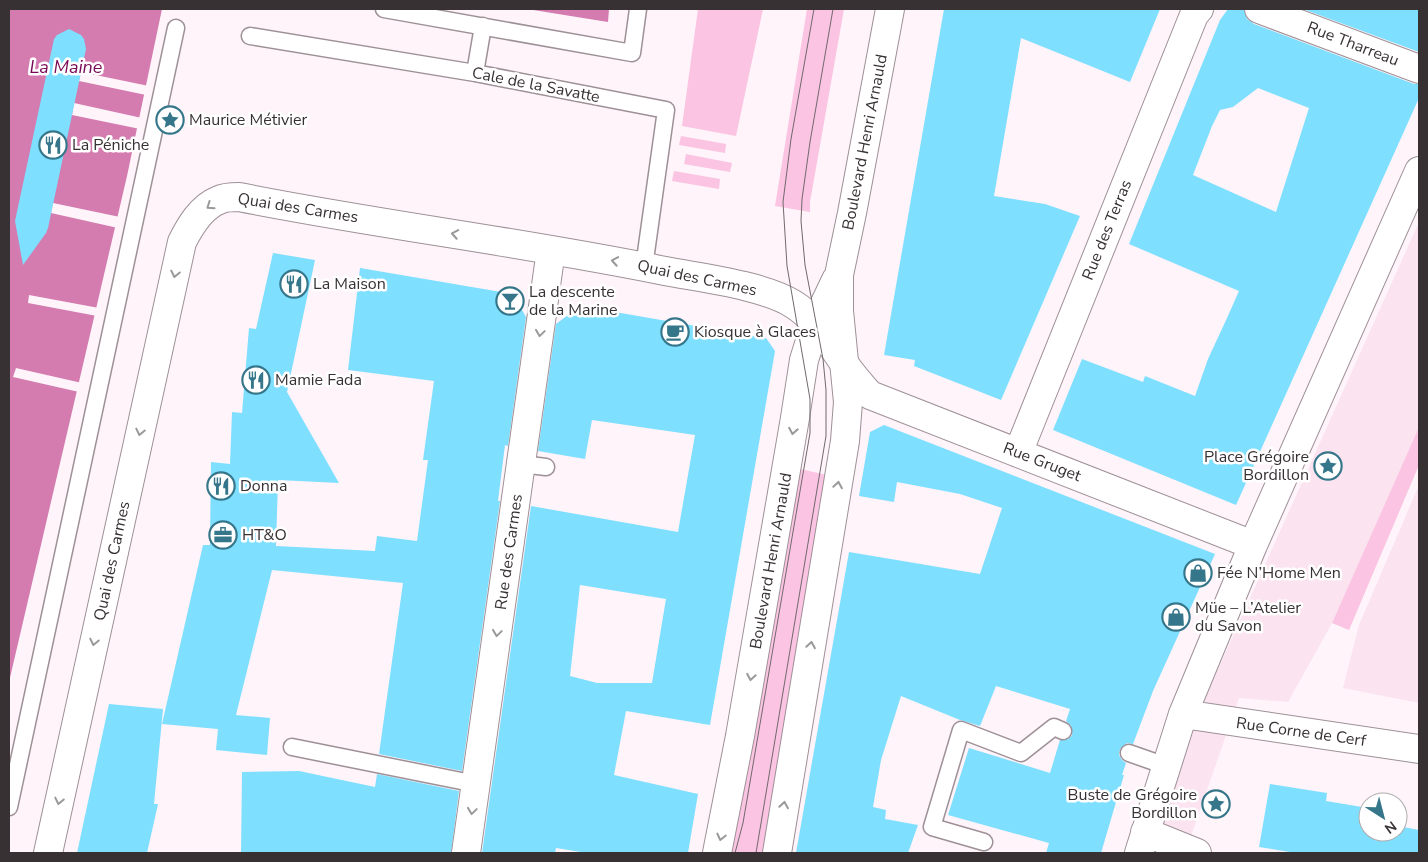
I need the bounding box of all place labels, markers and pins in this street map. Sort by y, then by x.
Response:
place icon: Maurice Métivier [155,105,185,135]
place label: Maurice Métivier [189,109,307,131]
restaurant icon: La Péniche [38,130,68,160]
place label: La Péniche [72,134,149,156]
restaurant icon: La Maison [279,269,309,299]
place label: La Maison [313,273,386,295]
place label: La descente de la Marine [529,281,617,321]
bar icon: La descente de la Marine [495,286,525,316]
cafe icon: Kiosque à Glaces [660,317,690,347]
place label: Kiosque à Glaces [694,321,816,343]
restaurant icon: Mamie Fada [241,365,271,395]
place label: Mamie Fada [275,369,362,391]
place label: Place Grégoire Bordillon [1204,446,1309,486]
place icon: Place Grégoire Bordillon [1313,451,1343,481]
restaurant icon: Donna [206,471,236,501]
place label: Donna [240,475,287,497]
office icon: HT&O [208,520,238,550]
place label: HT&O [242,524,287,546]
shop icon: Fée N’Home Men [1183,558,1213,588]
place label: Fée N’Home Men [1217,562,1341,584]
place label: Müe – L’Atelier du Savon [1195,597,1301,637]
shop icon: Müe – L’Atelier du Savon [1161,602,1191,632]
place label: Buste de Grégoire Bordillon [1068,784,1197,824]
place icon: Buste de Grégoire Bordillon [1201,789,1231,819]

